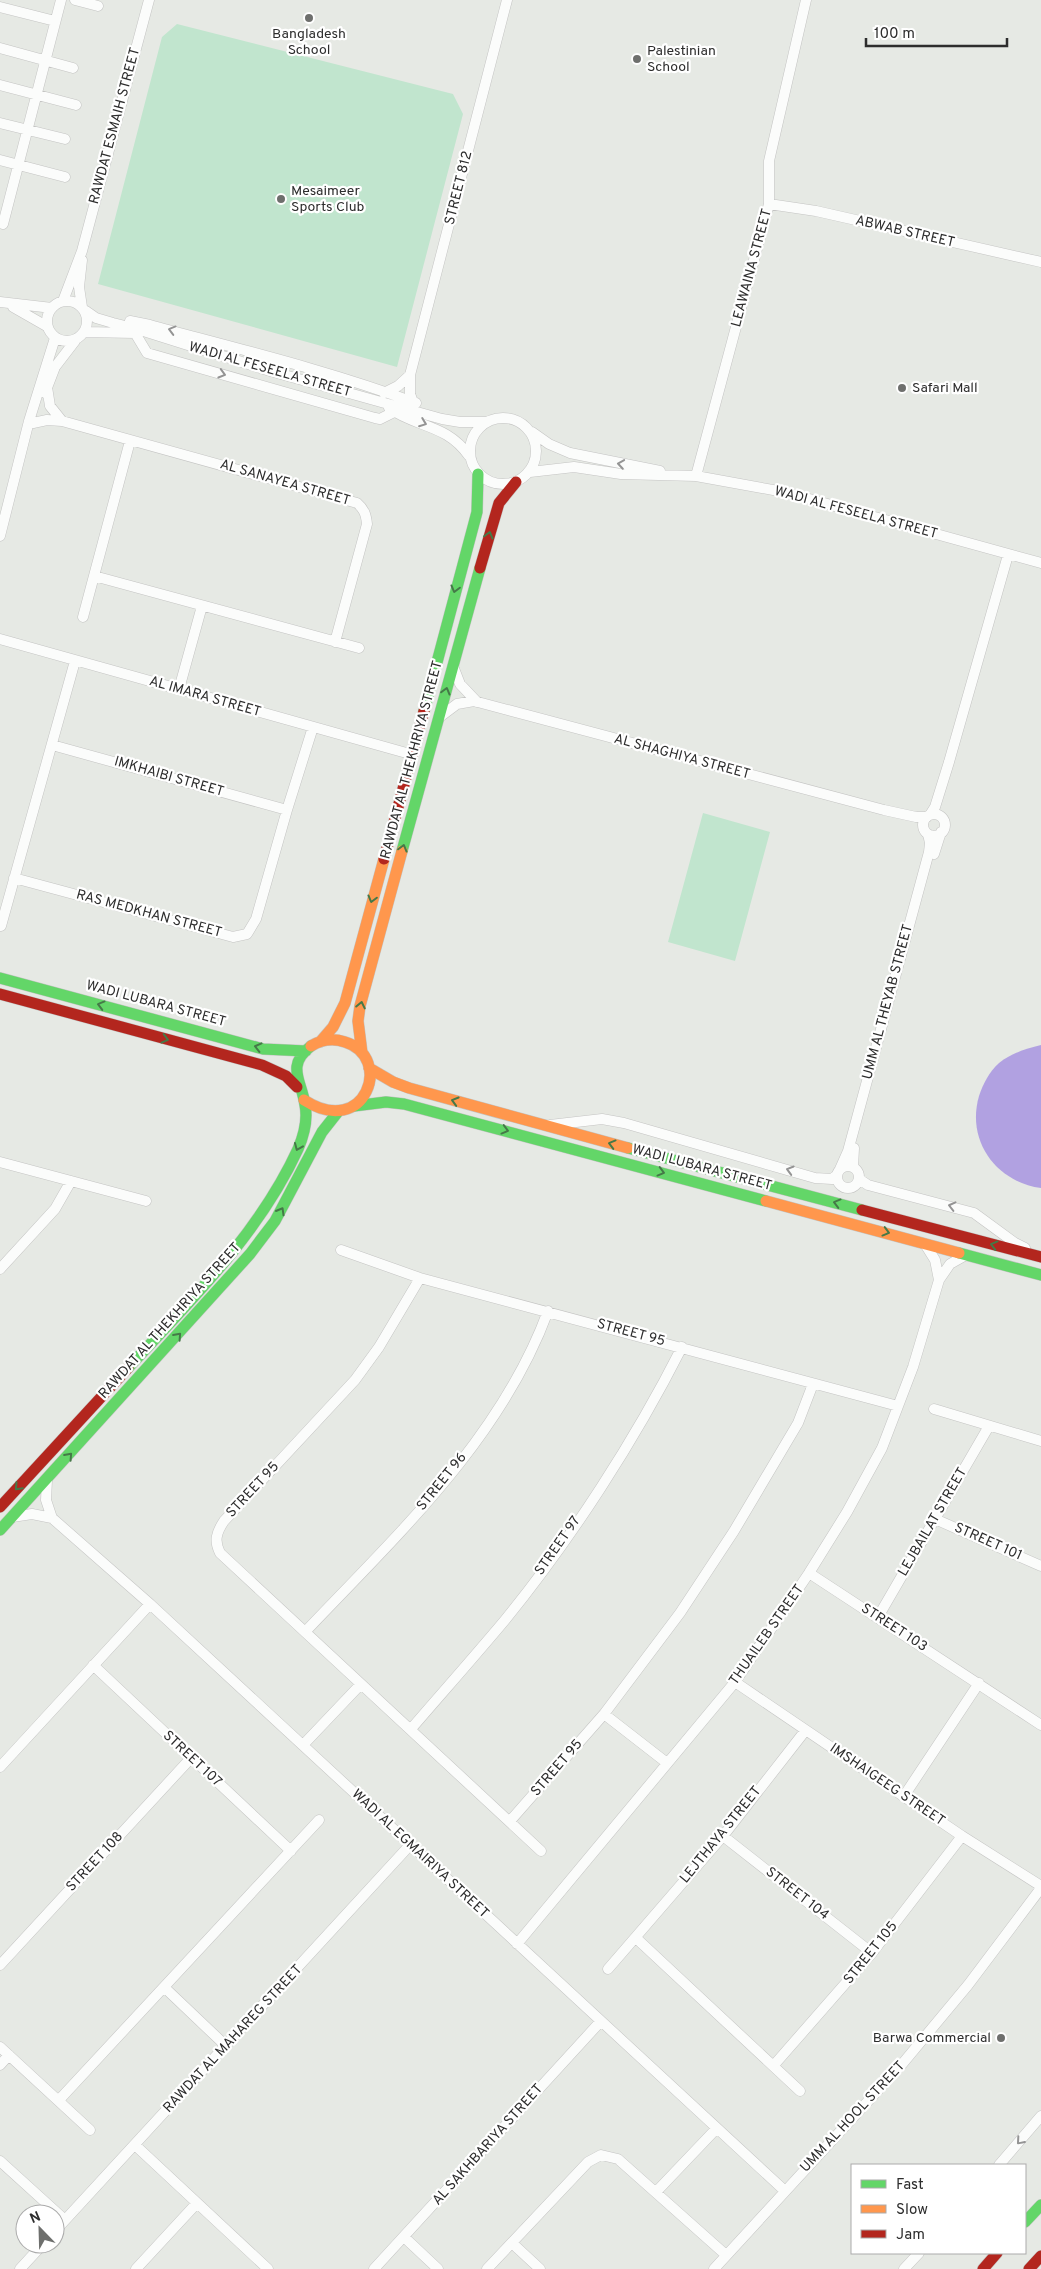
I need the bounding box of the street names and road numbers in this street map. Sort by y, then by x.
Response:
street label: RAWDAT ESMAIH STREET [86,46,144,206]
street label: STREET 812 [442,149,476,227]
street label: LEAWAINA STREET [728,207,776,329]
street label: ABWAB STREET [854,212,956,252]
street label: WADI AL FESEELA STREET [187,339,353,401]
street label: AL SANAYEA STREET [218,456,352,510]
street label: WADI AL FESEELA STREET [772,483,940,543]
street label: RAWDAT AL THEKHRIYA STREET [377,659,447,861]
street label: AL IMARA STREET [147,673,263,721]
street label: AL SHAGHIYA STREET [612,731,752,783]
street label: IMKHAIBI STREET [112,753,226,801]
street label: RAS MEDKHAN STREET [74,886,224,942]
street label: UMM AL THEYAB STREET [859,922,917,1082]
street label: WADI LUBARA STREET [84,977,228,1031]
street label: WADI LUBARA STREET [630,1141,774,1195]
street label: RAWDAT AL THEKHRIYA STREET [95,1239,245,1403]
street label: STREET 95 [595,1316,667,1350]
street label: STREET 96 [413,1450,471,1514]
street label: STREET 95 [223,1459,283,1521]
street label: LEJBAILAT STREET [895,1465,971,1579]
street label: STREET 97 [531,1513,585,1579]
street label: STREET 101 [951,1519,1025,1565]
street label: THUAILEB STREET [726,1581,808,1689]
street label: STREET 103 [858,1600,930,1656]
street label: STREET 107 [159,1727,225,1791]
street label: STREET 95 [528,1736,586,1800]
street label: IMSHAIGEEG STREET [826,1740,948,1830]
street label: LEJTHAYA STREET [677,1783,765,1887]
street label: WADI AL EGMAIRIYA STREET [348,1786,492,1922]
street label: STREET 108 [63,1828,127,1896]
street label: STREET 104 [762,1864,832,1924]
street label: STREET 105 [840,1918,902,1988]
street label: RAWDAT AL MAHAREG STREET [160,1961,306,2117]
street label: UMM AL HOOL STREET [797,2058,909,2176]
street label: AL SAKHBARIYA STREET [429,2081,547,2209]

